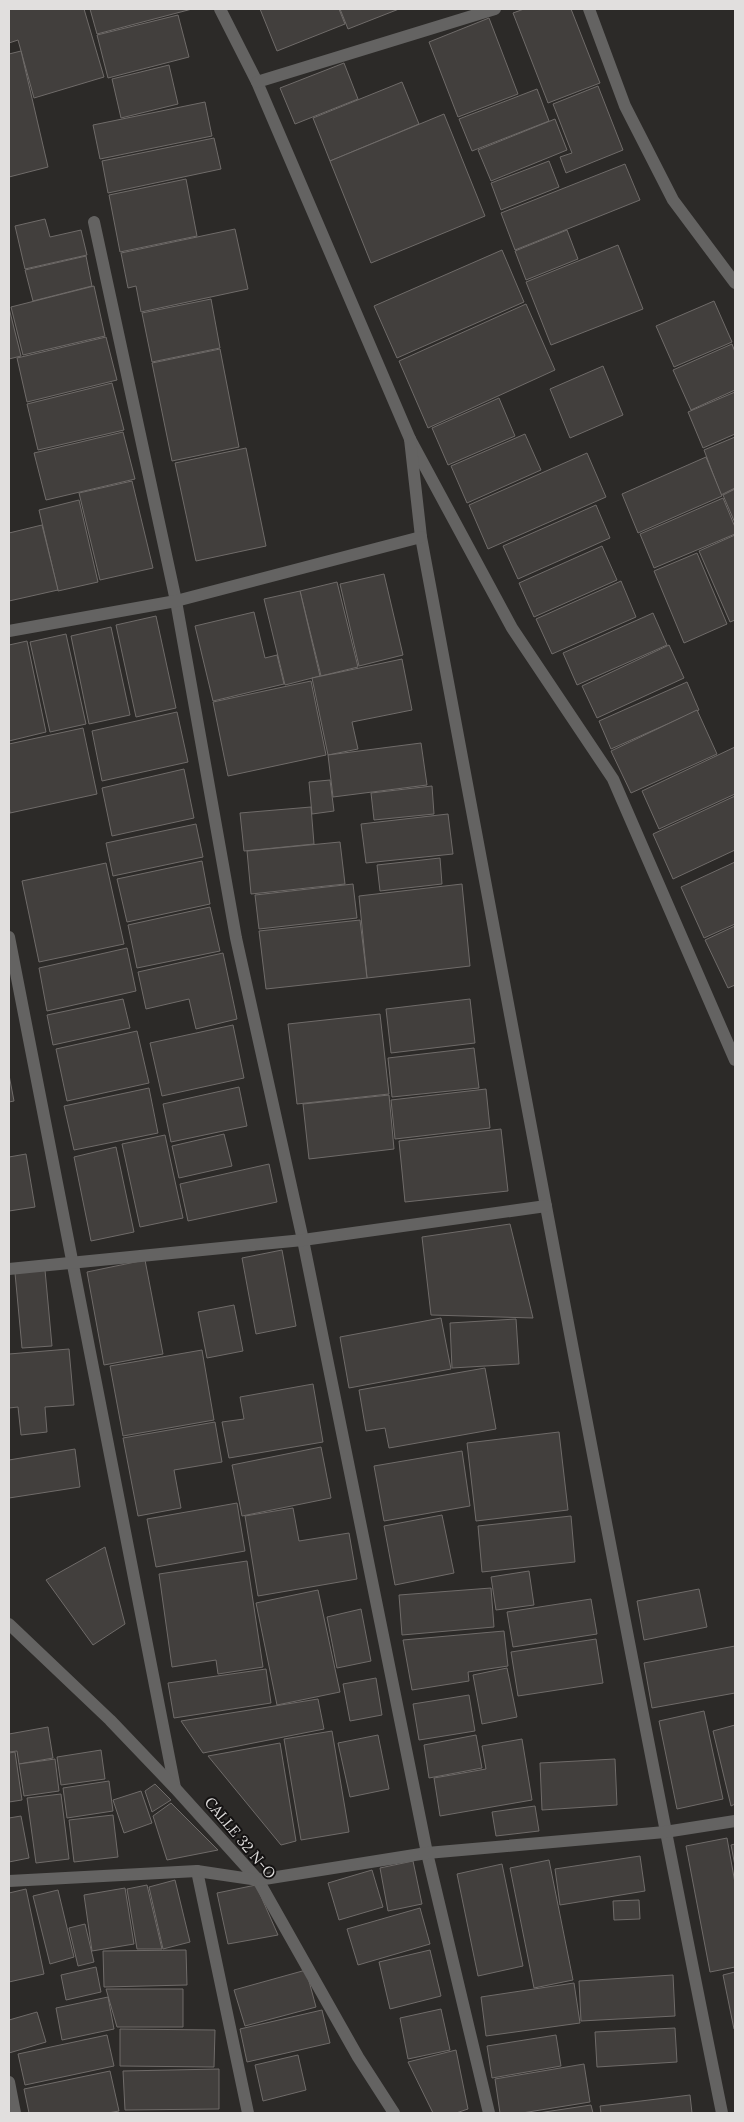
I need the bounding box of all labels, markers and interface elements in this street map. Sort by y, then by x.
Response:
street label: CALLE 32 N-O [201,1793,280,1883]

